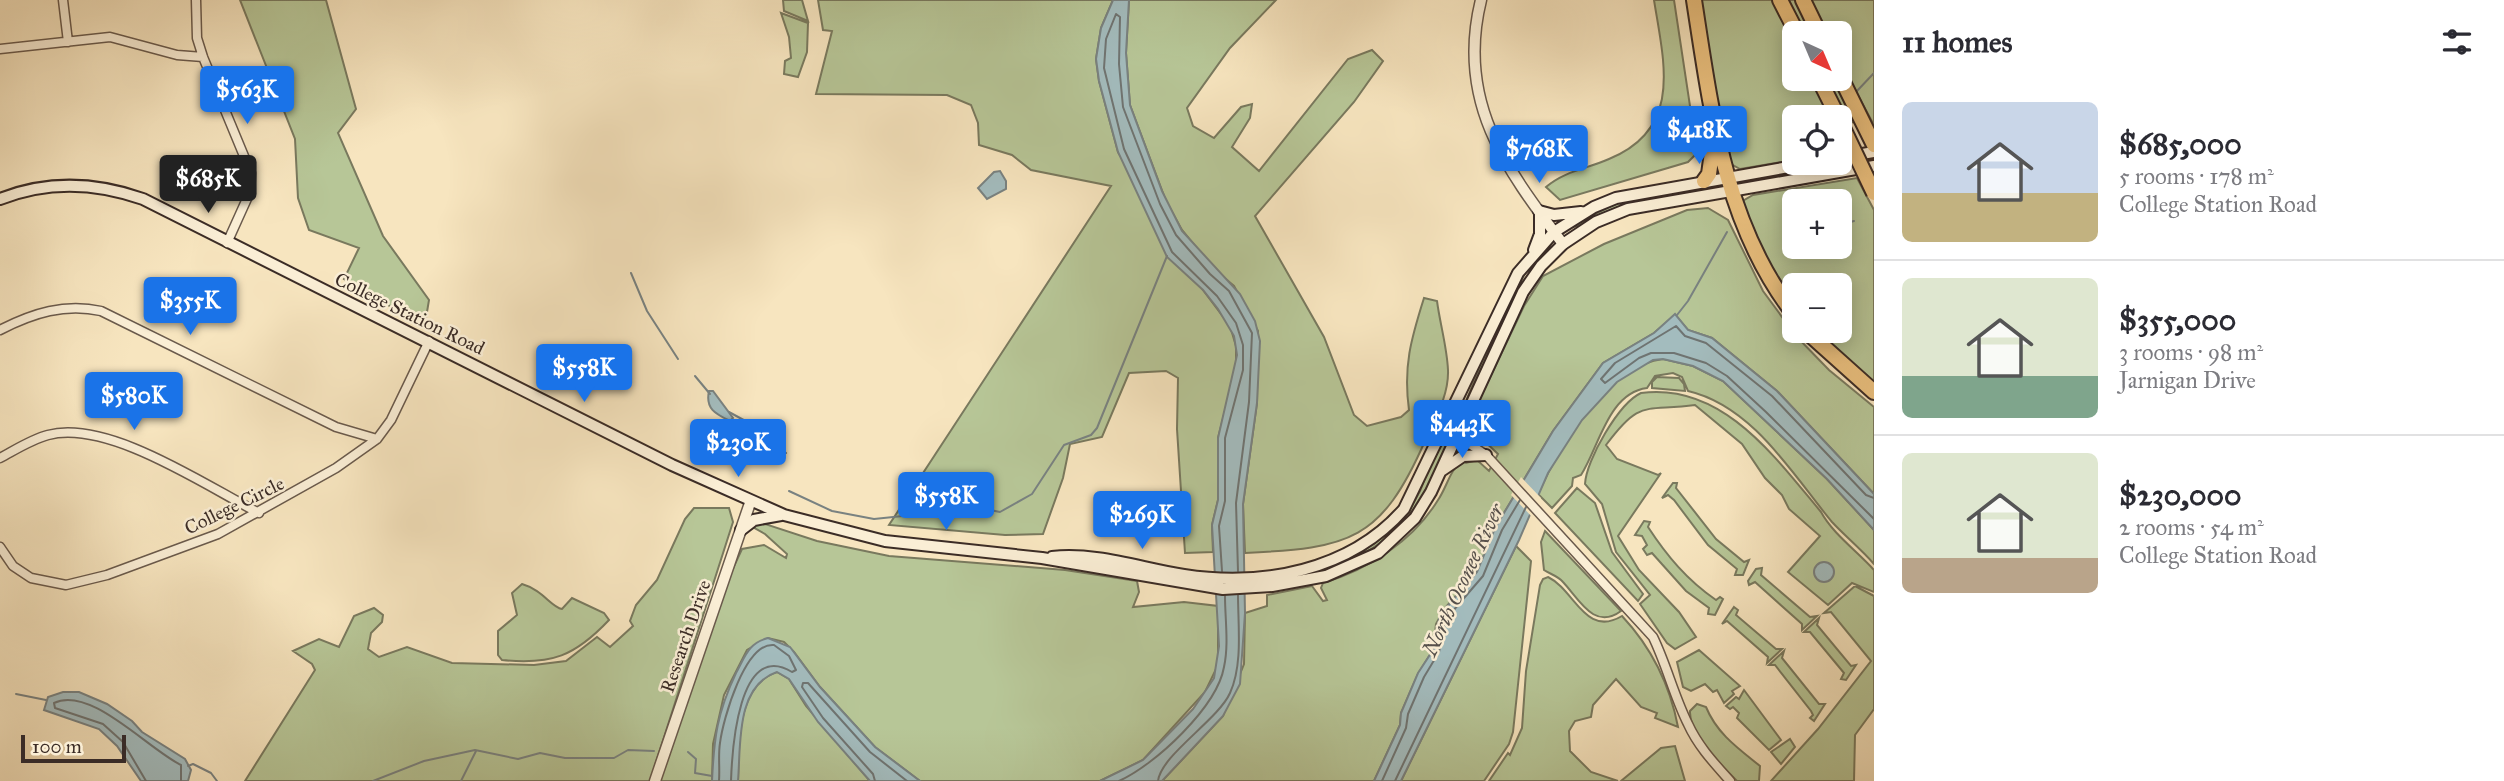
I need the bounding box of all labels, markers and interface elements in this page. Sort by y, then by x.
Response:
north arrow [1782,21,1852,91]
map controls [1782,21,1852,343]
icon: filters [2438,23,2476,61]
text: 11 homes [1902,24,2013,60]
pin: $563K [198,66,296,126]
text: $563K [216,75,278,103]
button: locate [1782,105,1852,175]
pin: $418K [1650,106,1748,166]
text: $418K [1667,115,1731,143]
pin: $768K [1490,125,1588,185]
text: $685,000 [2119,126,2242,162]
icon: home [1958,130,2042,214]
text: $768K [1506,134,1572,162]
pin: $685K [159,156,257,215]
text: 5 rooms · 178 m² [2119,162,2274,190]
text: $685K [176,164,240,192]
button: + [1782,189,1852,259]
text: College Station Road [2119,190,2317,218]
street label: College Station Road [331,267,489,361]
button: − [1782,273,1852,343]
pin: $355K [141,278,239,337]
text: $355K [160,286,220,314]
text: $355,000 [2119,302,2236,338]
icon: home [1958,306,2042,390]
text: 3 rooms · 98 m² [2119,338,2263,366]
pin: $558K [535,344,633,404]
text: $558K [552,353,616,381]
text: Jarnigan Drive [2119,366,2256,394]
pin: $580K [85,372,183,432]
text: $580K [101,381,167,409]
pin: $443K [1413,400,1511,460]
text: $443K [1430,409,1494,437]
pin: $230K [689,420,787,479]
text: $230K [706,428,770,456]
street label: College Circle [181,471,288,540]
pin: $558K [897,472,995,532]
text: $230,000 [2119,477,2241,513]
text: $558K [914,481,978,509]
icon: home [1958,481,2042,565]
pin: $269K [1093,491,1191,551]
water label: North Oconee River [1416,499,1510,661]
text: $269K [1109,500,1175,528]
text: 2 rooms · 54 m² [2119,513,2264,541]
text: College Station Road [2119,541,2317,569]
street label: Research Drive [655,577,716,696]
scale bar [21,732,126,764]
text: 100 m [32,735,82,758]

